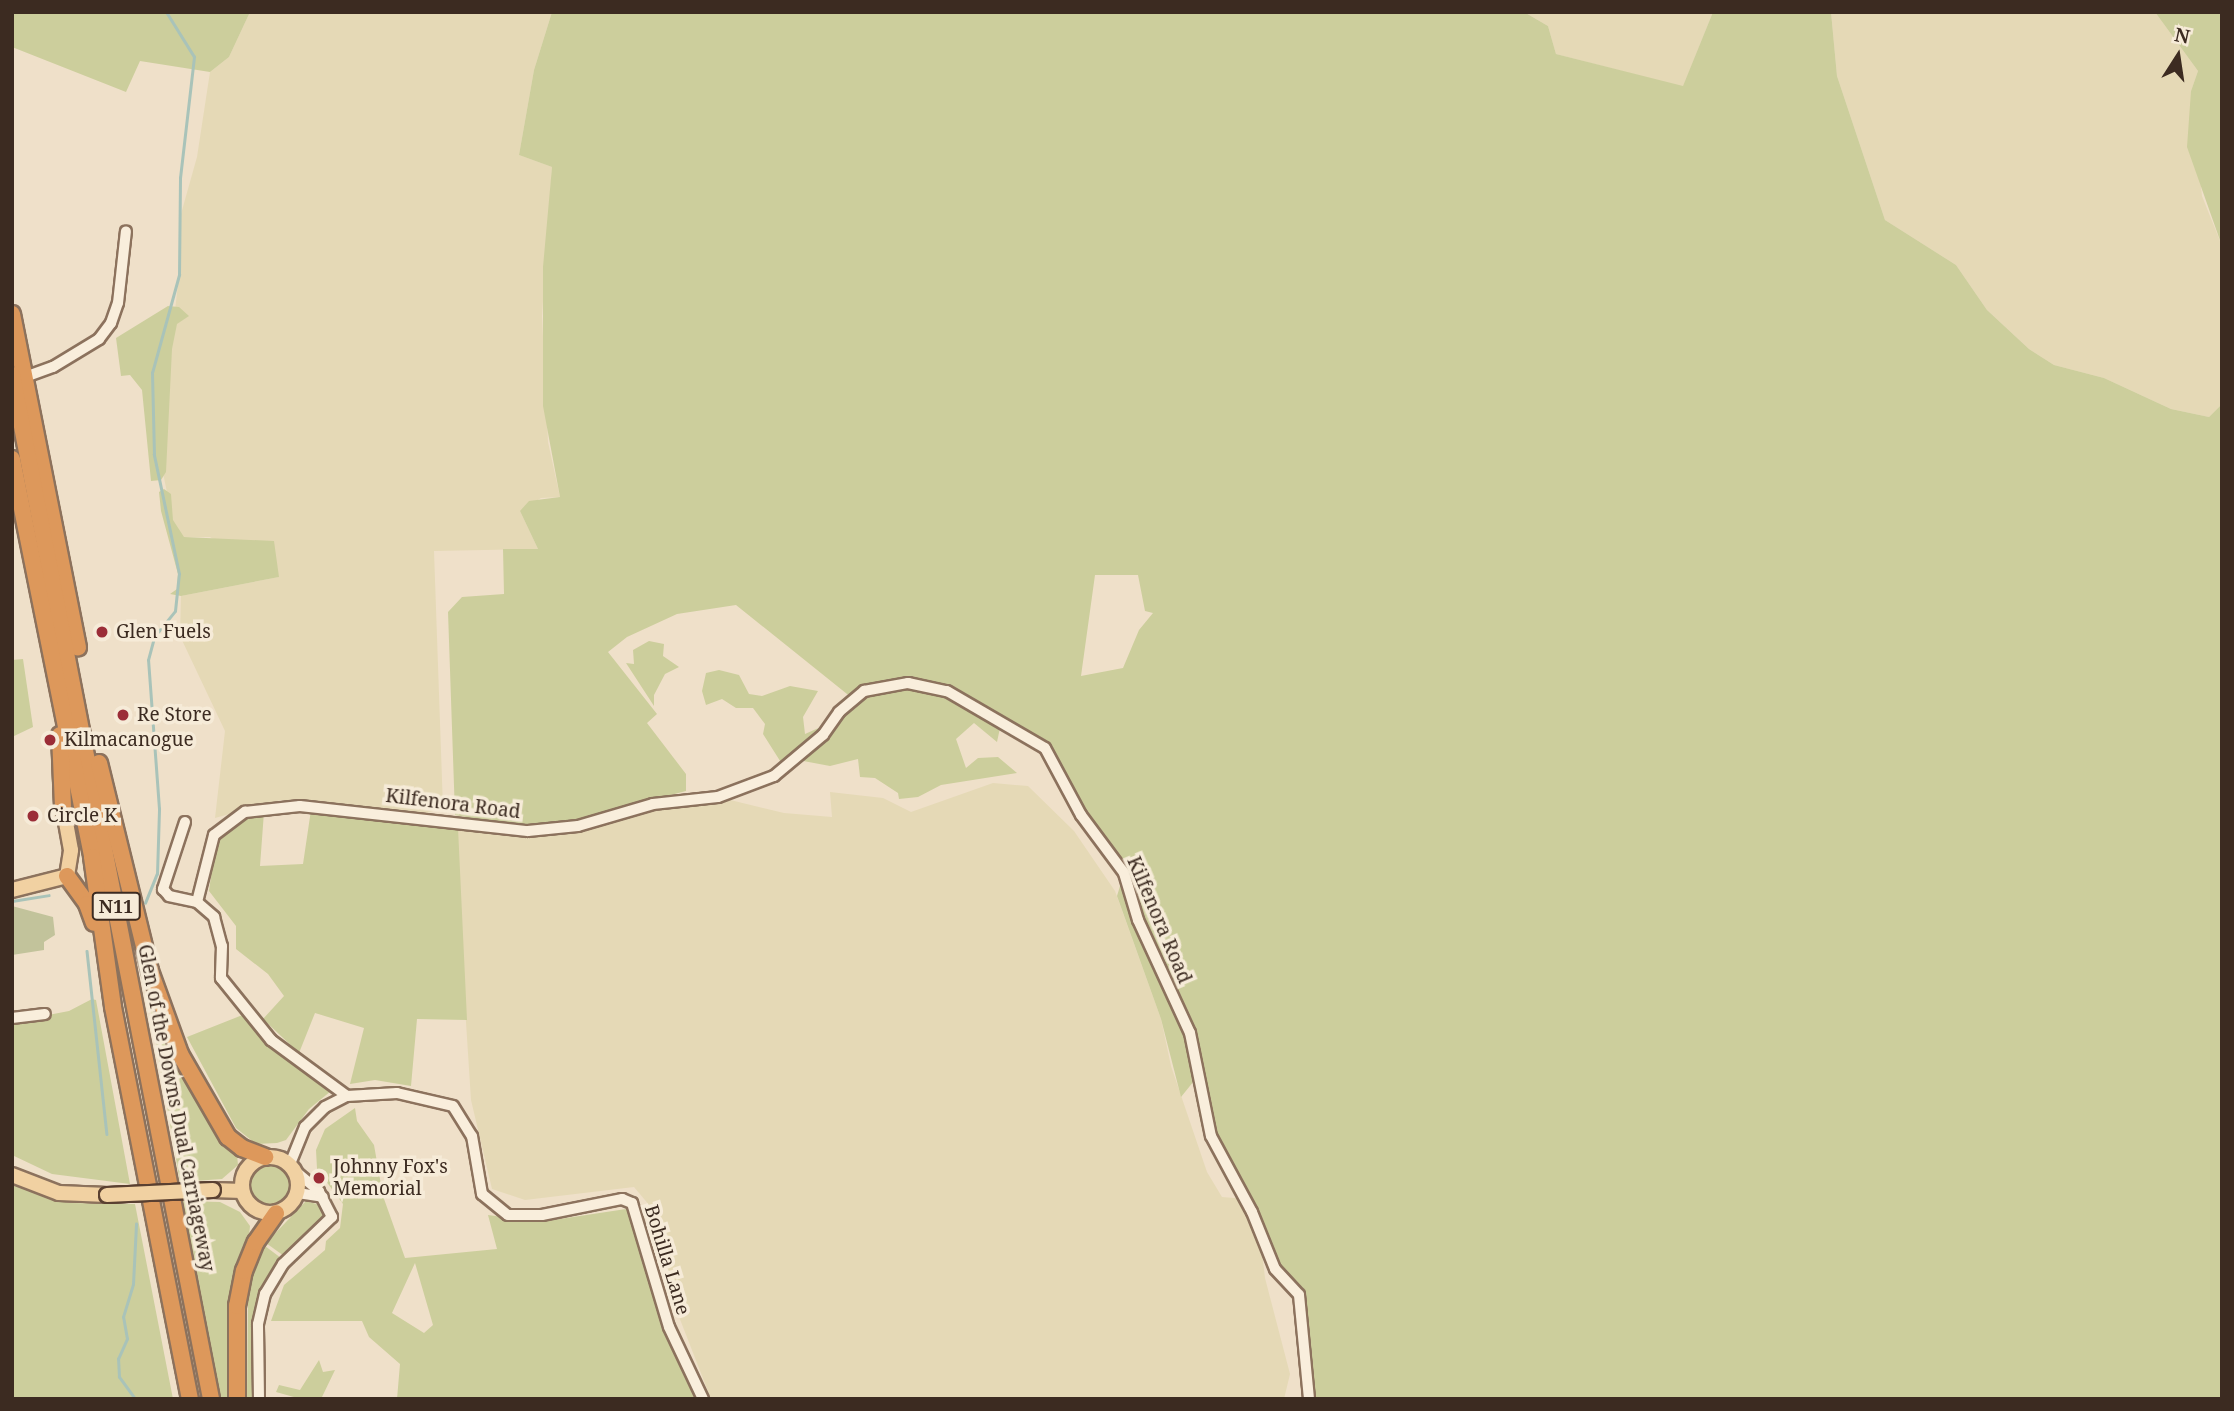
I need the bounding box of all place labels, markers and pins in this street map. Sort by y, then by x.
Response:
place label: Glen Fuels [116,621,211,643]
marker: Glen Fuels [94,624,110,640]
place label: Re Store [137,704,212,726]
marker: Re Store [115,707,131,723]
place label: Kilmacanogue [64,729,194,751]
marker: Kilmacanogue [42,732,58,748]
place label: Circle K [47,805,117,827]
marker: Circle K [25,808,41,824]
place label: Johnny Fox's Memorial [333,1156,448,1200]
marker: Johnny Fox's Memorial [311,1170,327,1186]

